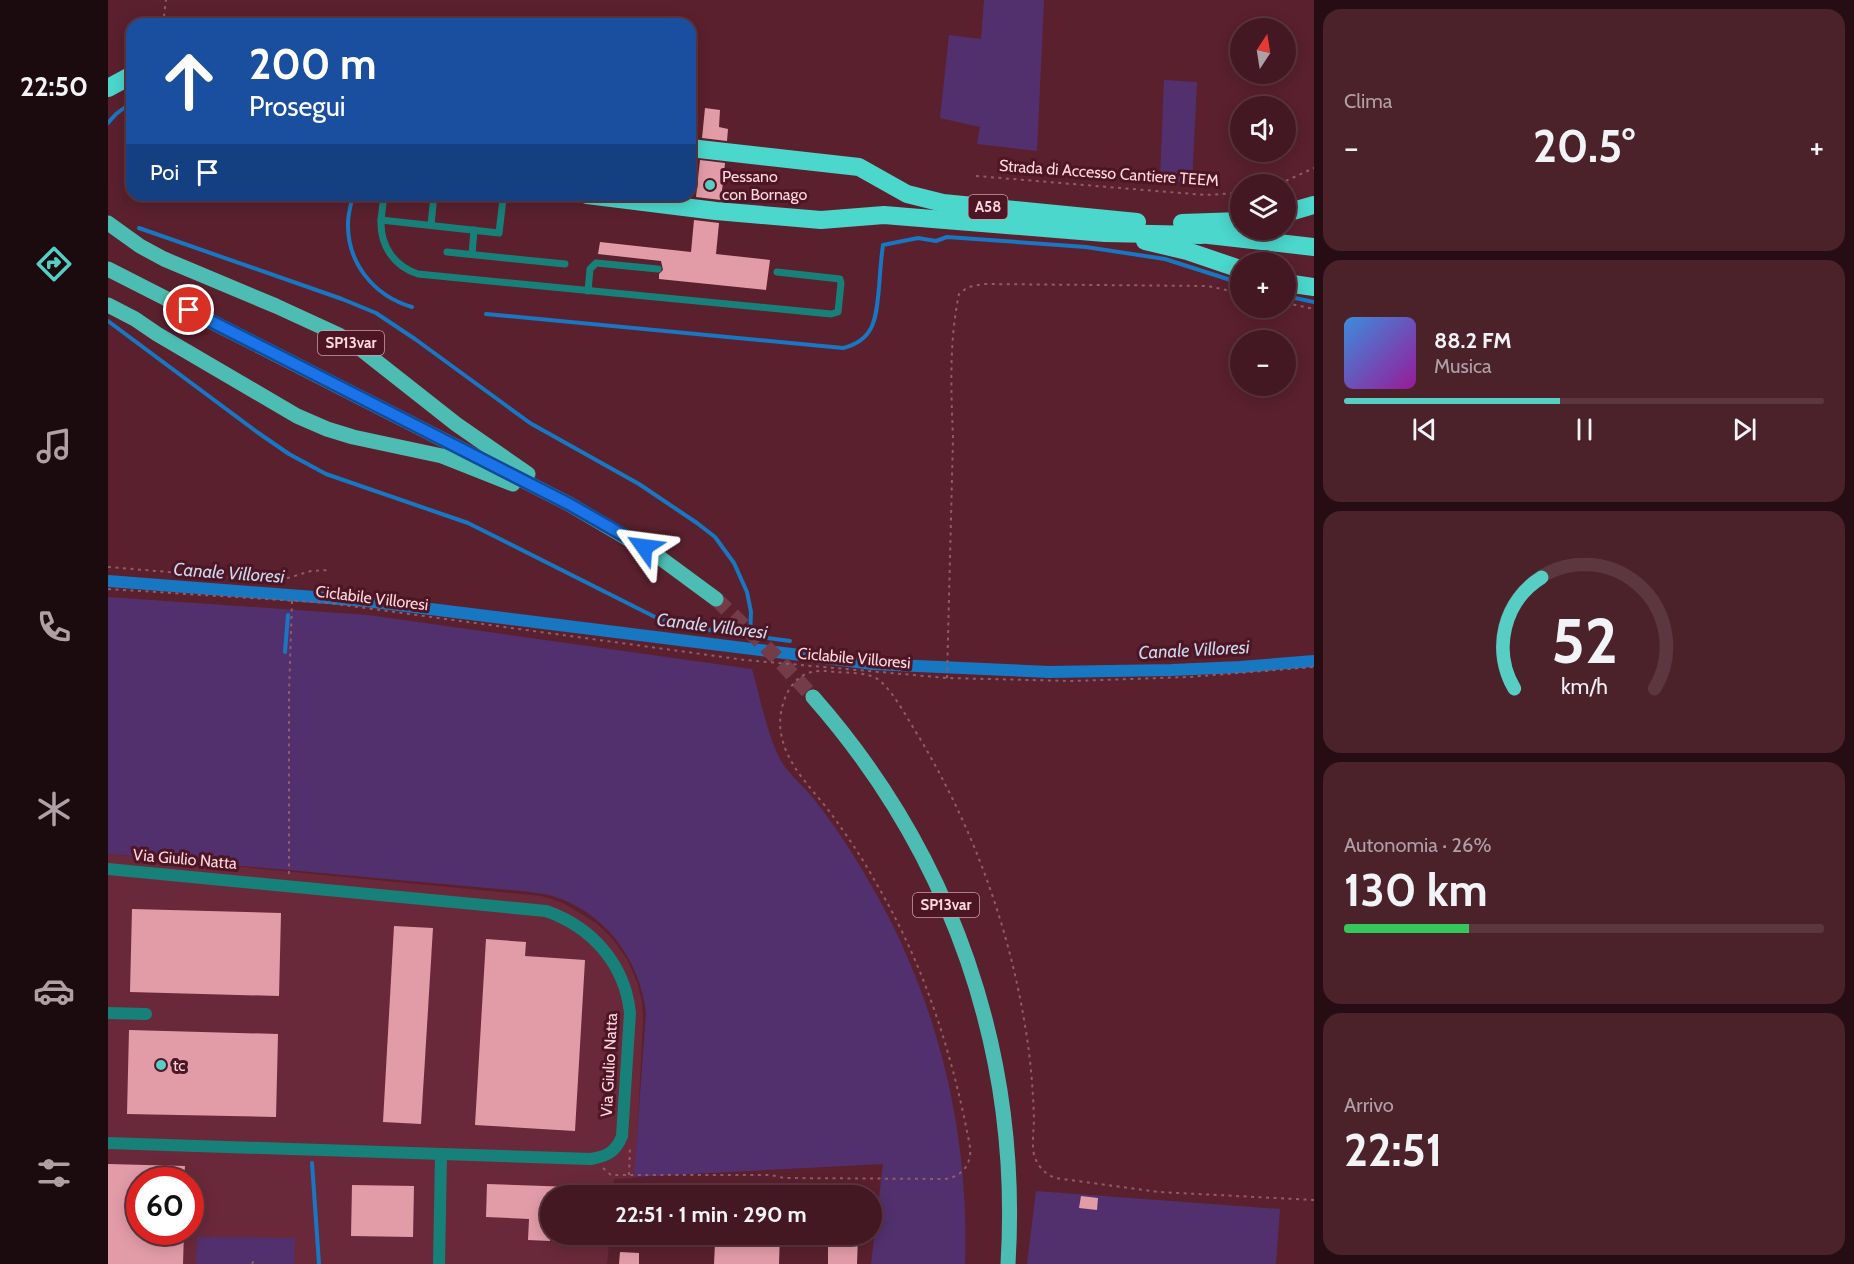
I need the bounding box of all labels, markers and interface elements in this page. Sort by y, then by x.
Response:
north arrow [1230,18,1296,84]
map controls [1230,18,1296,396]
text: 200 m [249,38,376,90]
icon: ahead [150,42,228,120]
text: 22:50 [20,70,88,103]
text: Clima [1344,89,1392,113]
text: Prosegui [249,90,346,123]
button: sound [1230,96,1296,162]
text: 20.5° [1533,119,1635,173]
text: − [1344,127,1359,167]
text: + [1809,127,1824,167]
icon: arrive [191,156,224,189]
street label: Strada di Accesso Cantiere TEEM [999,156,1219,190]
text: Poi [150,159,179,186]
place label: Pessano con Bornago [722,167,807,204]
button: layers [1230,174,1296,240]
marker: Pessano con Bornago [703,178,717,192]
road number: A58 [968,195,1008,219]
icon: directions [33,243,75,285]
button: + [1230,252,1296,318]
pin [163,284,214,335]
icon: arrive [172,293,205,326]
text: 88.2 FM [1434,327,1512,354]
button: − [1230,330,1296,396]
road number: SP13var [318,331,384,355]
text: Musica [1434,354,1492,378]
icon: previous [1408,413,1441,446]
icon: pause [1568,413,1601,446]
icon: next [1728,413,1761,446]
icon: music [33,425,75,467]
position arrow [612,515,676,579]
water label: Canale Villoresi [173,558,286,588]
street label: Ciclabile Villoresi [315,582,429,614]
text: 52 [1551,603,1617,679]
icon: phone [33,606,75,648]
water label: Canale Villoresi [655,608,770,644]
water label: Canale Villoresi [1138,636,1251,664]
street label: Ciclabile Villoresi [797,644,911,672]
text: km/h [1561,673,1607,699]
icon: climate [33,788,75,830]
text: Autonomia · 26% [1344,833,1491,857]
street label: Via Giulio Natta [132,845,238,873]
text: 130 km [1344,863,1488,917]
road number: SP13var [913,893,979,917]
icon: car [33,970,75,1012]
street label: Via Giulio Natta [597,1012,621,1118]
place label: tc [173,1056,186,1075]
marker: tc [154,1058,168,1072]
text: Arrivo [1344,1093,1394,1117]
text: 22:51 [1344,1123,1442,1177]
icon: filters [33,1152,75,1194]
speed limit sign: 60 [126,1167,204,1245]
text: 22:51 · 1 min · 290 m [615,1201,807,1228]

